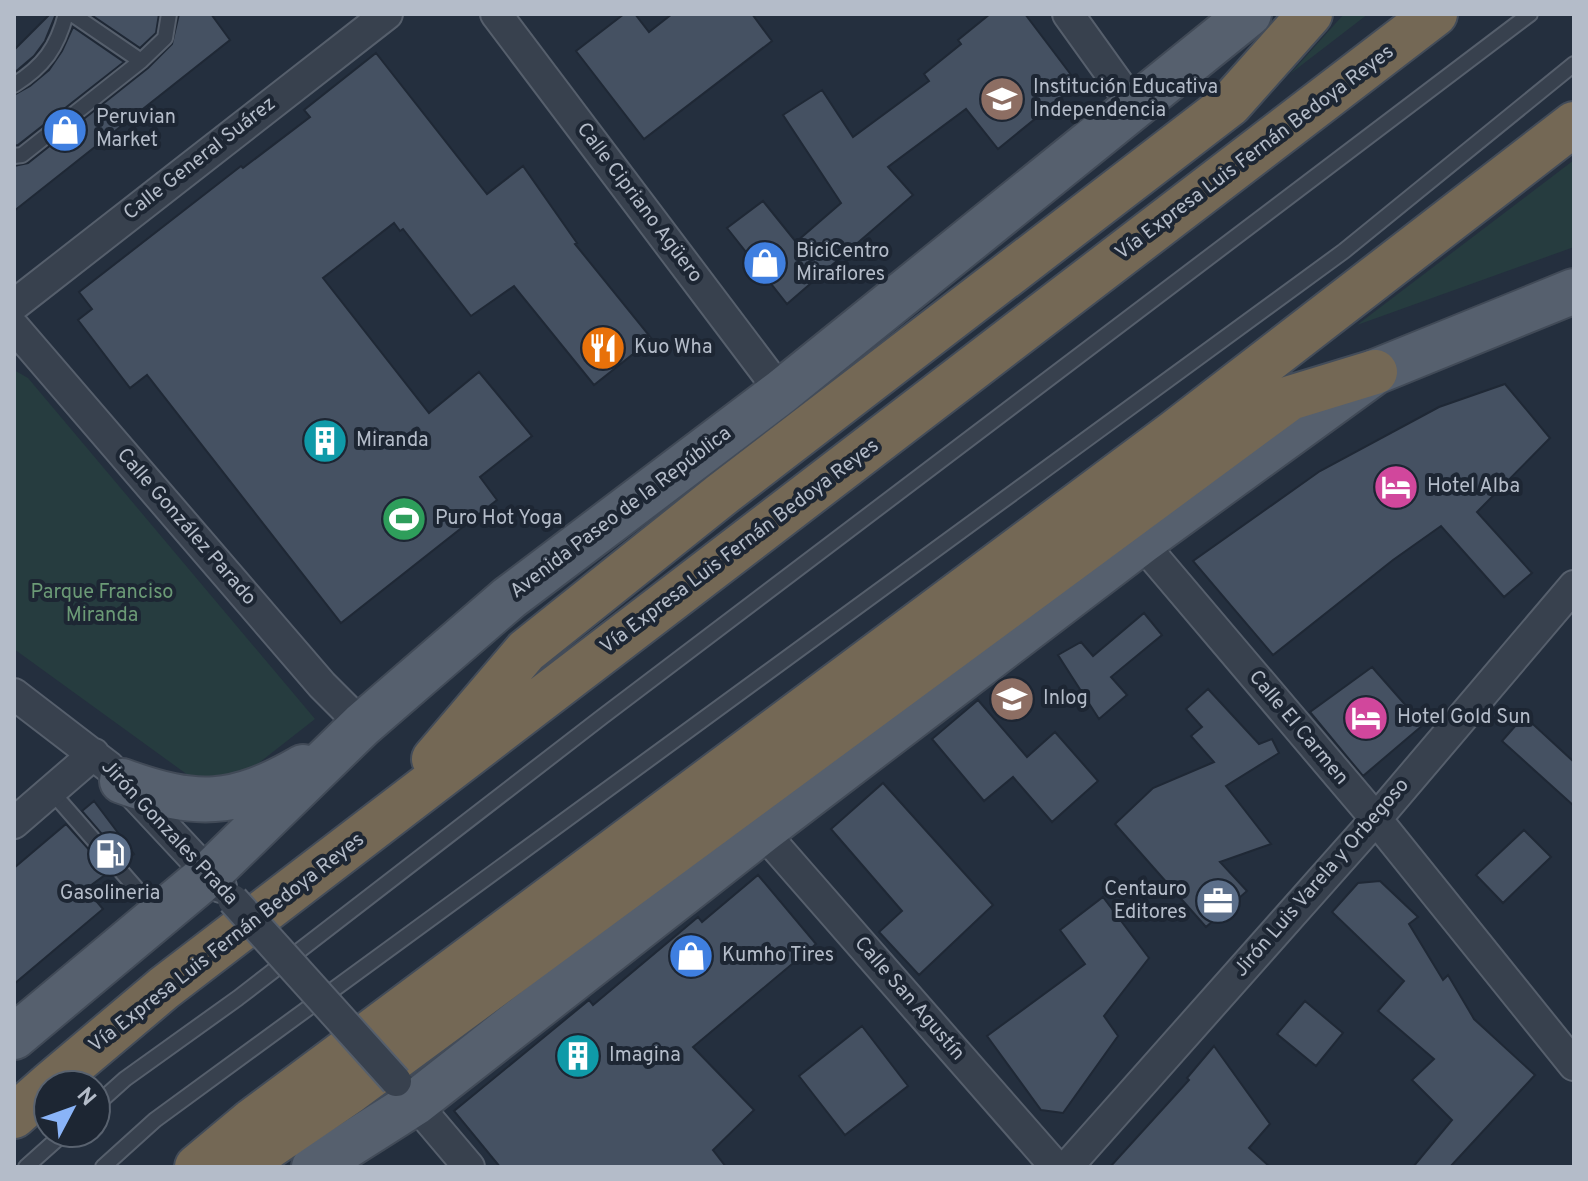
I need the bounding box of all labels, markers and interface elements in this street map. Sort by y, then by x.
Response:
street label: Vía Expresa Luis Fernán Bedoya Reyes [1110,40,1400,266]
school or university icon: Institución Educativa Independencia [978,75,1026,123]
place label: Institución Educativa Independencia [1033,75,1218,124]
street label: Calle General Suárez [119,91,281,227]
place label: Peruvian Market [96,105,176,154]
shop icon: Peruvian Market [41,106,89,154]
street label: Calle Cipriano Agüero [570,118,708,288]
shop icon: BiciCentro Miraflores [741,239,789,287]
place label: BiciCentro Miraflores [796,239,889,288]
restaurant icon: Kuo Wha [579,324,627,372]
place label: Kuo Wha [634,335,712,361]
building icon: Miranda [301,417,349,465]
street label: Avenida Paseo de la República [505,421,737,605]
place label: Miranda [356,428,429,454]
street label: Vía Expresa Luis Fernán Bedoya Reyes [595,434,885,660]
street label: Calle González Parado [110,443,262,611]
hotel icon: Hotel Alba [1372,463,1420,511]
place label: Hotel Alba [1427,474,1520,500]
sports icon: Puro Hot Yoga [380,495,428,543]
place label: Puro Hot Yoga [435,506,563,532]
park label: Parque Franciso Miranda [30,580,174,629]
street label: Calle El Carmen [1242,665,1354,791]
school or university icon: Inlog [988,675,1036,723]
place label: Inlog [1043,686,1088,712]
hotel icon: Hotel Gold Sun [1342,694,1390,742]
place label: Hotel Gold Sun [1397,705,1531,731]
street label: Jirón Gonzales Prada [95,755,243,911]
street label: Jirón Luis Varela y Orbegoso [1229,773,1415,983]
street label: Vía Expresa Luis Fernán Bedoya Reyes [84,827,370,1059]
fuel station icon: Gasolineria [86,830,134,878]
place label: Centauro Editores [1104,877,1187,926]
office icon: Centauro Editores [1194,877,1242,925]
place label: Gasolineria [60,881,160,907]
street label: Calle San Agustín [848,931,970,1067]
shop icon: Kumho Tires [667,932,715,980]
place label: Kumho Tires [722,943,834,969]
building icon: Imagina [554,1032,602,1080]
place label: Imagina [609,1043,681,1069]
north arrow [32,1069,112,1149]
text: N [70,1083,101,1112]

